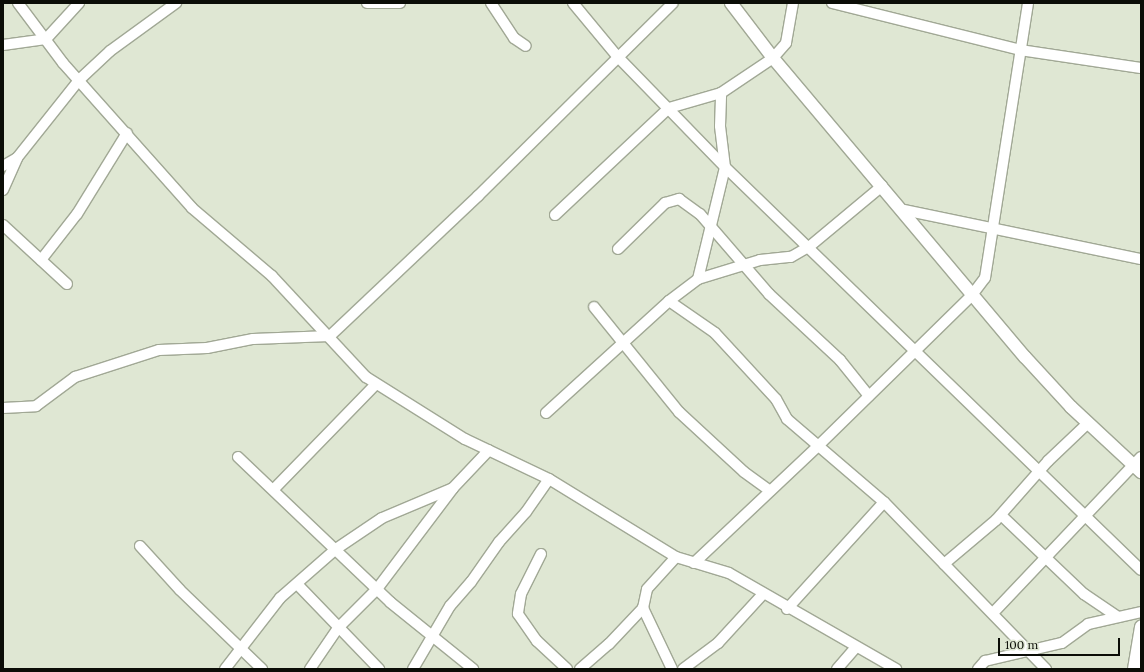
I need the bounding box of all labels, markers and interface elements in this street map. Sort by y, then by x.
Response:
scale bar [1000,630,1122,656]
text: 100 m [1005,637,1038,652]

